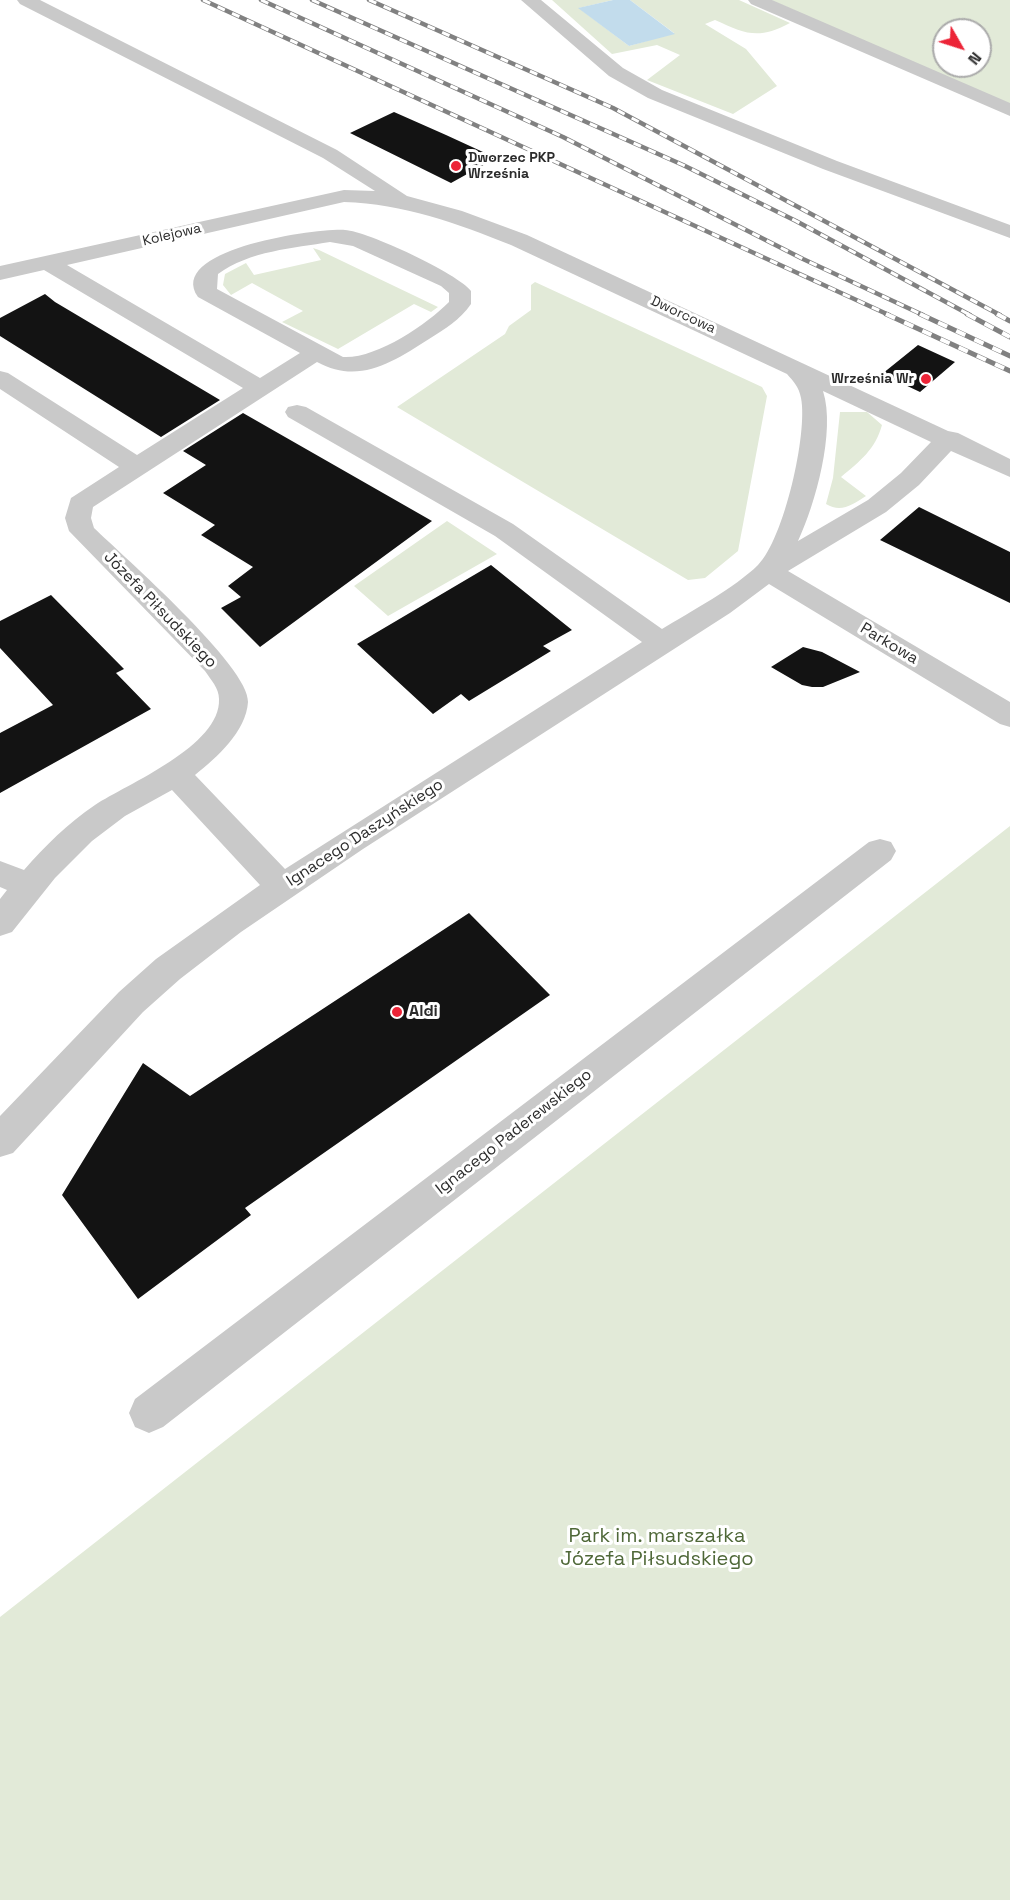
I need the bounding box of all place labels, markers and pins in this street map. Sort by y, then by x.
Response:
place label: Dworzec PKP Września [468,150,555,182]
marker: Dworzec PKP Września [449,159,463,173]
place label: Września Wr [831,371,914,387]
marker: Września Wr [919,372,933,386]
place label: Aldi [409,1002,438,1022]
marker: Aldi [390,1005,404,1019]

